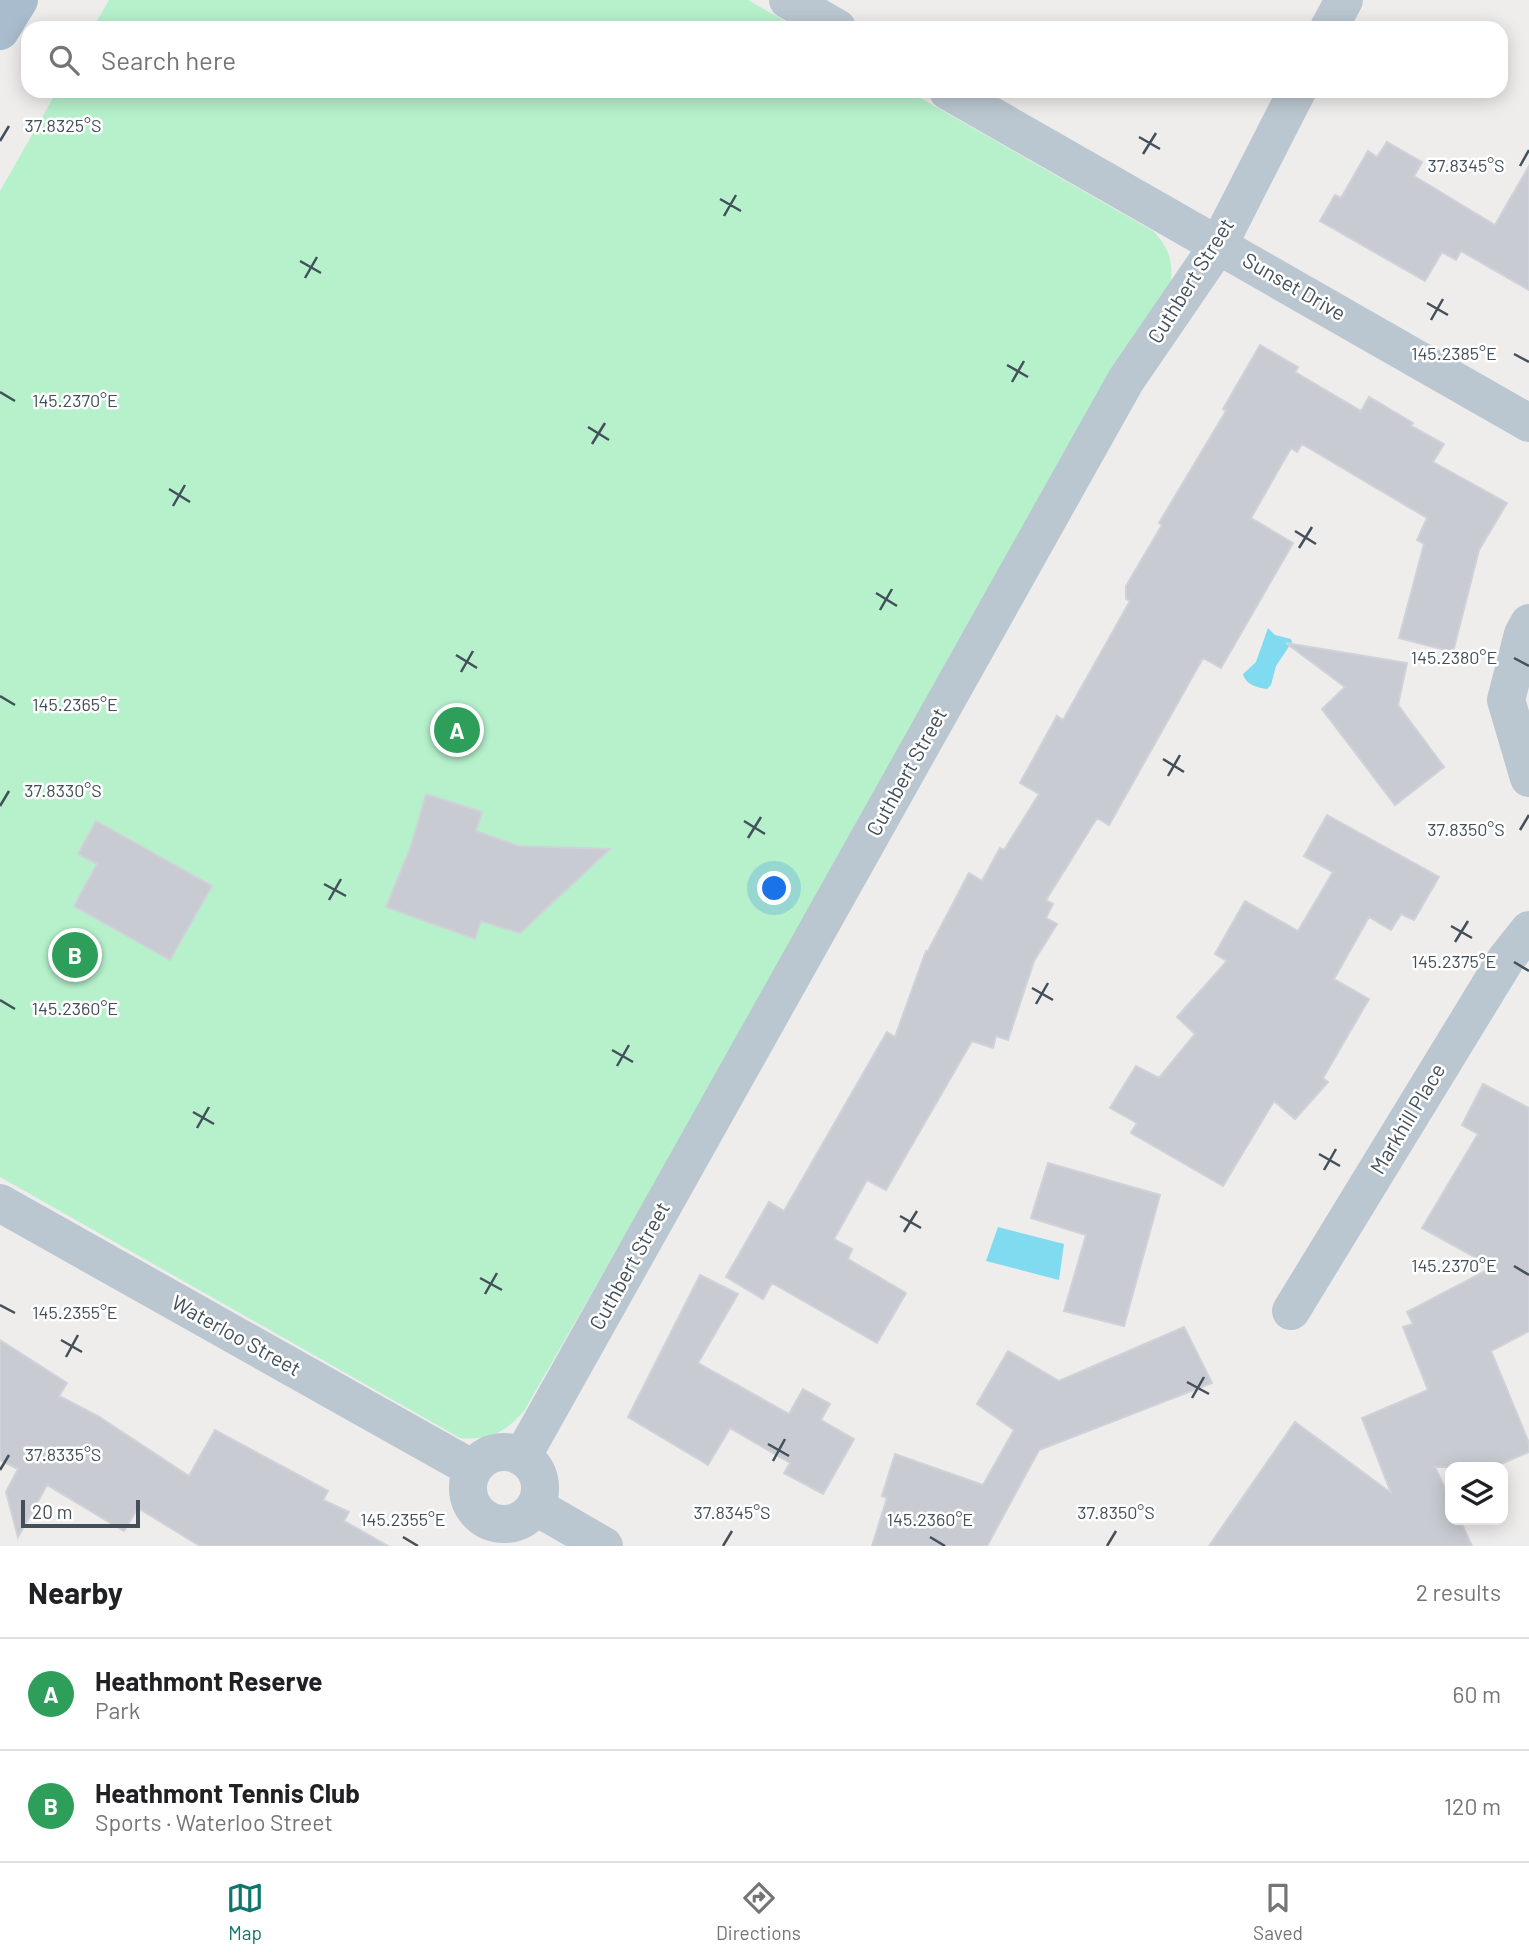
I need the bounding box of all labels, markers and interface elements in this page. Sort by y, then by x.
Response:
search box [21,21,1508,98]
icon: search [45,41,83,79]
text: Search here [101,44,236,75]
text: 37.8325°S [25,114,101,136]
text: 37.8345°S [1427,154,1505,176]
street label: Cuthbert Street [1141,213,1238,347]
street label: Sunset Drive [1239,246,1351,325]
text: 145.2385°E [1411,342,1497,364]
text: 145.2370°E [32,389,118,411]
text: 145.2380°E [1411,646,1497,668]
text: 145.2365°E [32,693,118,715]
street label: Cuthbert Street [860,703,951,840]
pin: A [434,704,480,756]
text: 37.8330°S [24,779,102,801]
text: 37.8350°S [1427,818,1505,840]
your location [757,871,791,905]
pin: B [52,929,98,981]
text: 145.2375°E [1412,950,1496,972]
text: 145.2360°E [32,997,118,1019]
street label: Markhill Place [1364,1058,1449,1178]
street label: Cuthbert Street [583,1197,674,1334]
text: 145.2370°E [1411,1254,1497,1276]
street label: Waterloo Street [168,1289,306,1380]
text: 145.2355°E [32,1301,118,1323]
text: 37.8335°S [25,1443,101,1465]
map controls [1445,1462,1508,1525]
button: layers [1445,1462,1508,1525]
scale bar [21,1497,140,1529]
text: 20 m [32,1500,72,1523]
text: 37.8345°S [693,1501,771,1523]
text: 37.8350°S [1077,1501,1155,1523]
text: 145.2355°E [360,1508,446,1530]
text: 145.2360°E [887,1508,973,1530]
text: Nearby [28,1574,123,1610]
text: 2 results [1416,1578,1501,1606]
text: Heathmont Reserve [95,1665,323,1696]
text: A [43,1680,59,1708]
text: 60 m [1453,1680,1501,1708]
text: Park [95,1696,140,1724]
text: Heathmont Tennis Club [95,1777,360,1808]
text: B [44,1792,58,1820]
text: 120 m [1444,1792,1501,1820]
text: Sports · Waterloo Street [95,1808,333,1836]
tab: Map [226,1879,264,1944]
tab: Directions [716,1879,801,1944]
tab: Saved [1253,1879,1303,1944]

